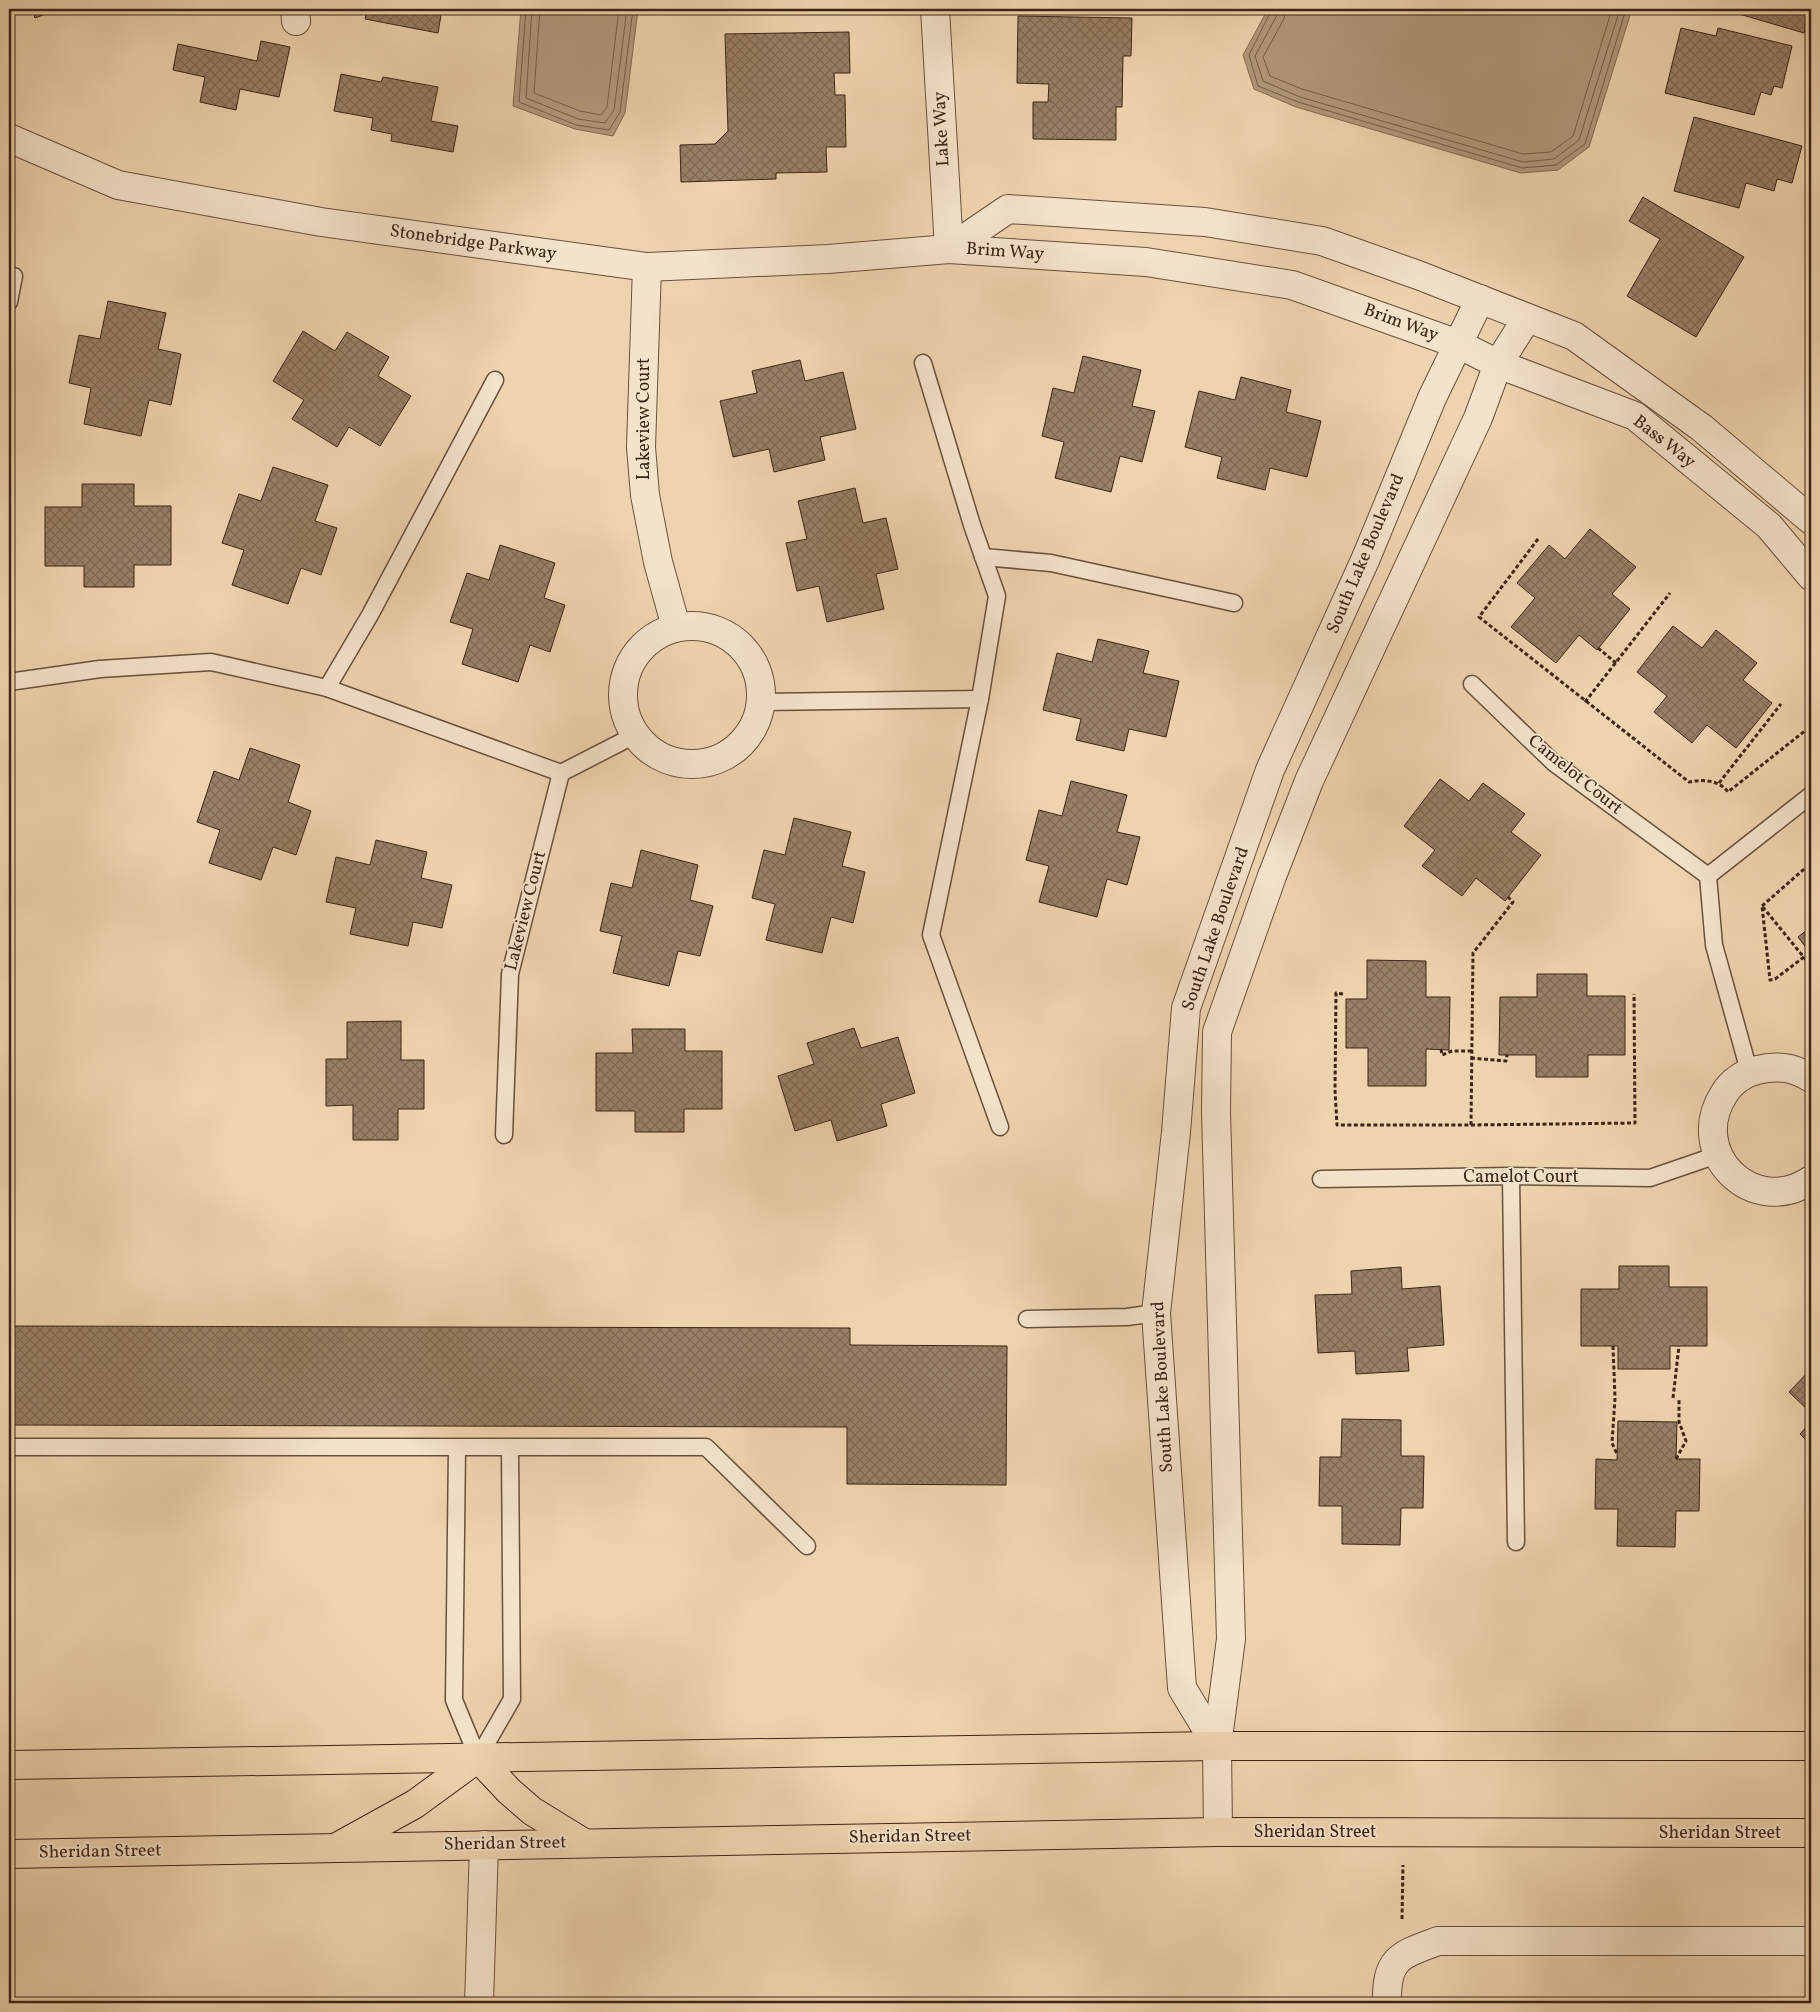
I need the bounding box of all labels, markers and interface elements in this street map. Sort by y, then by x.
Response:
street label: Lake Way [928,91,956,167]
street label: Stonebridge Parkway [388,219,558,267]
street label: Brim Way [965,237,1045,267]
street label: Brim Way [1360,298,1442,348]
street label: Lakeview Court [632,358,657,480]
street label: Bass Way [1627,409,1701,475]
street label: South Lake Boulevard [1321,470,1411,638]
street label: Camelot Court [1522,729,1628,821]
street label: South Lake Boulevard [1176,844,1256,1014]
street label: Lakeview Court [499,849,553,973]
street label: Camelot Court [1463,1165,1579,1190]
street label: South Lake Boulevard [1146,1301,1180,1473]
street label: Sheridan Street [1254,1820,1376,1845]
street label: Sheridan Street [1659,1821,1781,1846]
street label: Sheridan Street [848,1823,972,1851]
street label: Sheridan Street [443,1830,567,1858]
street label: Sheridan Street [38,1838,162,1866]

